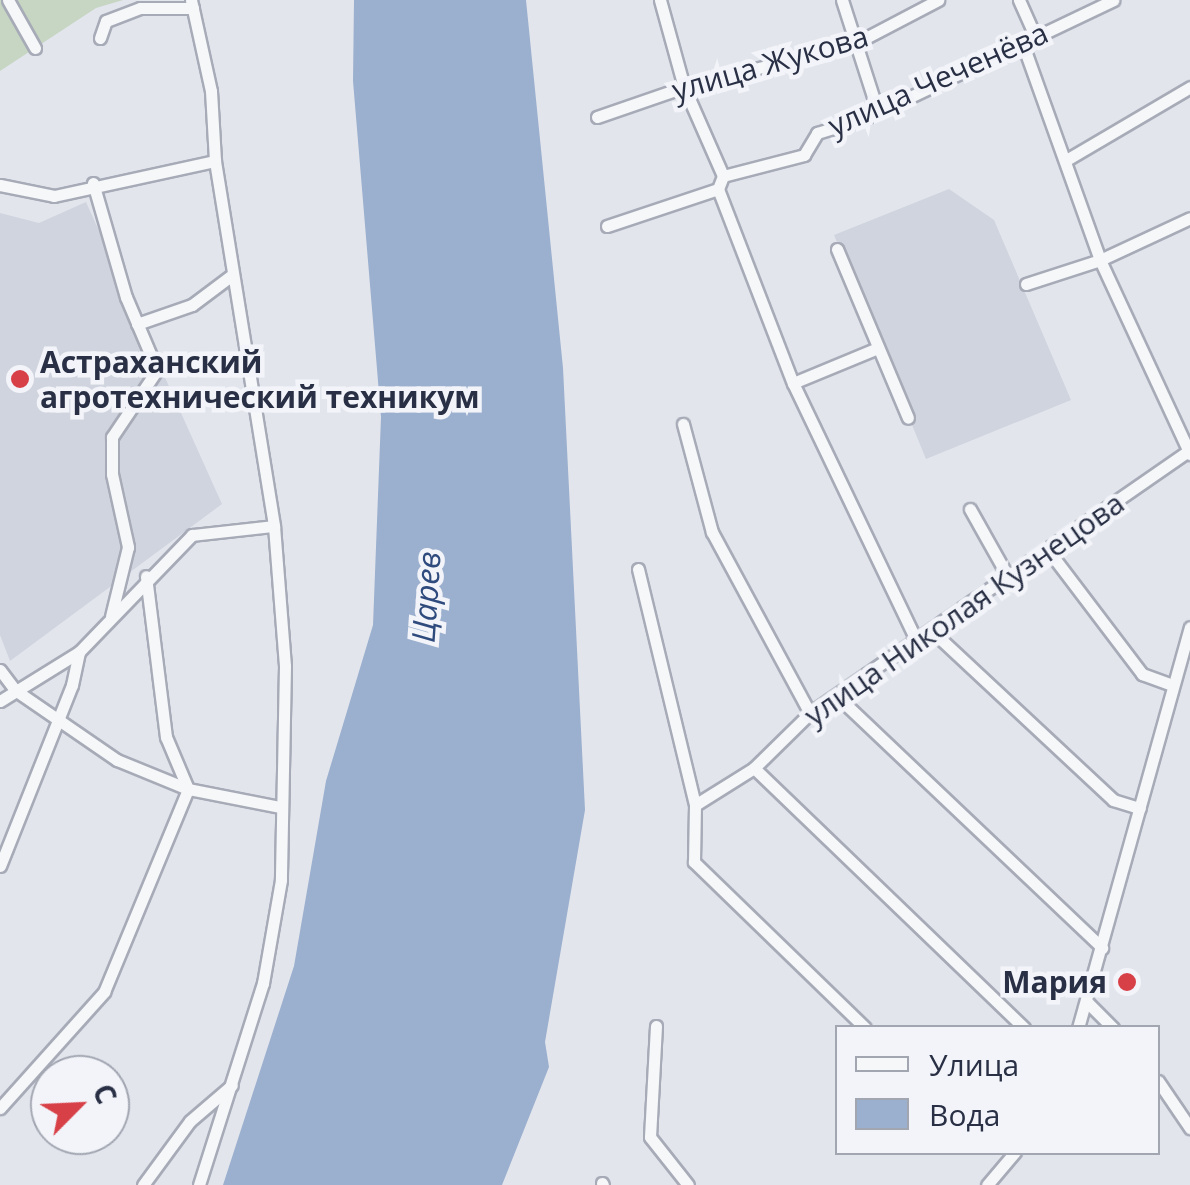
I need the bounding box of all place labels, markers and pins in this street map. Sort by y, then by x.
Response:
place label: Астраханский агротехнический техникум [40,344,480,414]
marker: Астраханский агротехнический техникум [9,368,31,390]
place label: Мария [1002,964,1107,1000]
marker: Мария [1116,971,1138,993]

